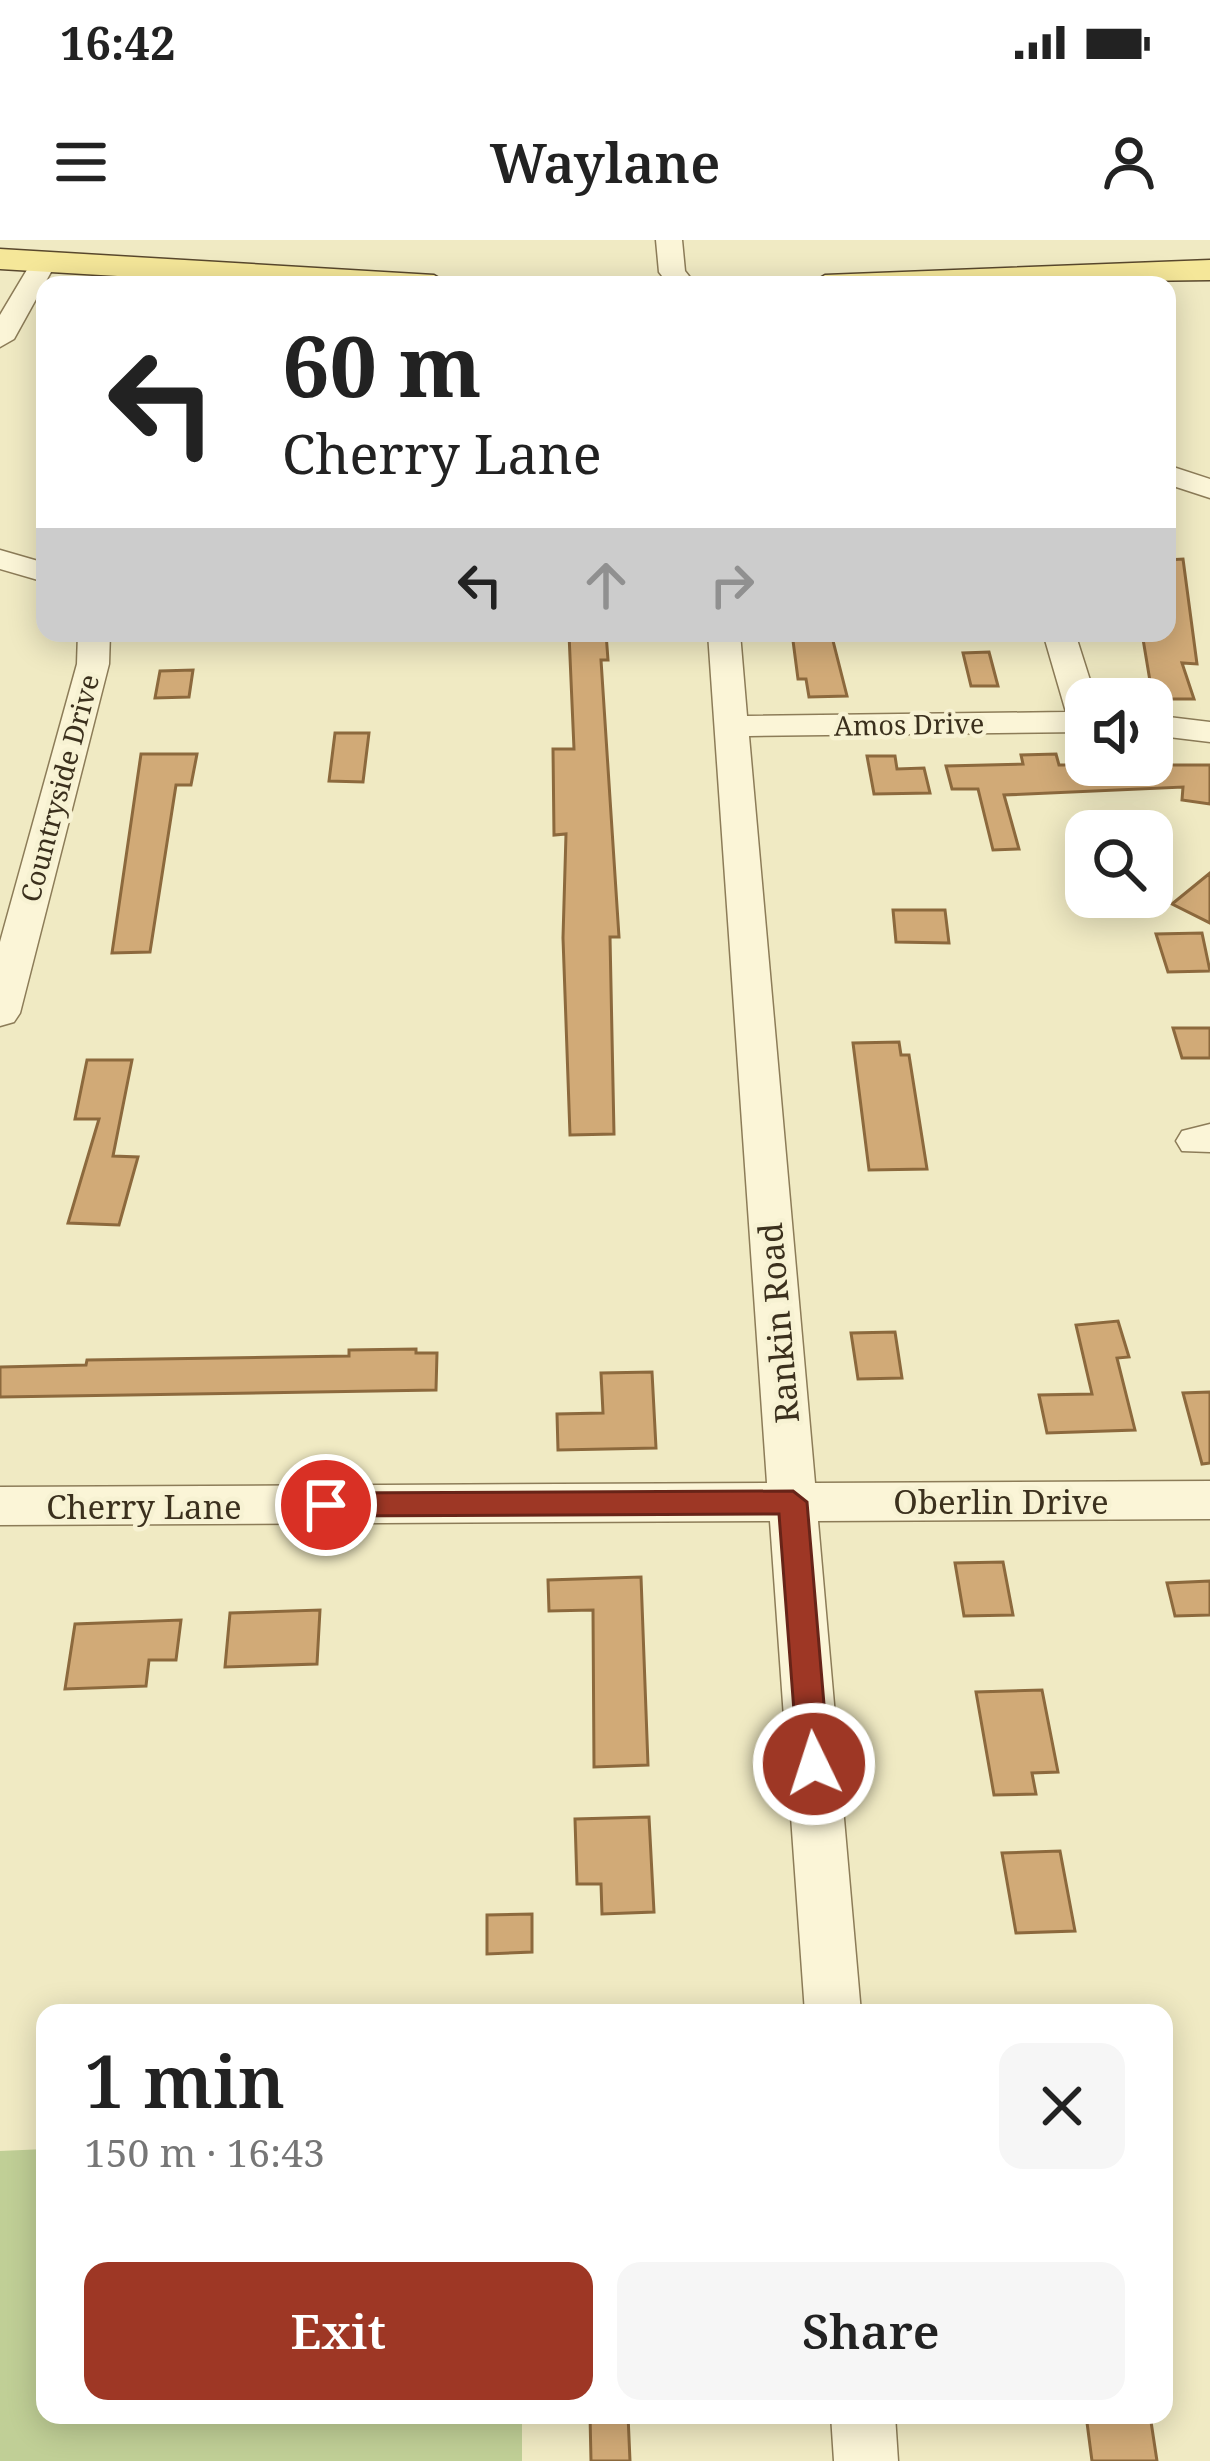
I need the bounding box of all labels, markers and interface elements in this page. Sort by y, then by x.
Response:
text: 16:42 [60,12,175,73]
text: Waylane [490,125,720,199]
icon: menu [48,129,114,195]
icon: person [1096,129,1162,195]
text: 60 m [282,307,482,422]
icon: left [84,324,240,480]
text: Cherry Lane [282,416,602,490]
icon: left [447,552,513,618]
icon: ahead [573,552,639,618]
icon: right [699,552,765,618]
street label: Countryside Drive [11,670,107,906]
map controls [1065,678,1173,918]
button: sound [1065,678,1173,786]
street label: Amos Drive [833,704,985,744]
button: search [1065,810,1173,918]
street label: Rankin Road [747,1221,809,1425]
pin [275,1454,377,1556]
icon: arrive [293,1472,359,1538]
street label: Oberlin Drive [893,1479,1109,1524]
street label: Cherry Lane [46,1484,242,1529]
position arrow [751,1701,877,1827]
text: 1 min [84,2031,285,2129]
button: close [999,2043,1125,2169]
text: 150 m · 16:43 [84,2125,325,2178]
button: Exit [84,2262,593,2400]
button: Share [617,2262,1125,2400]

